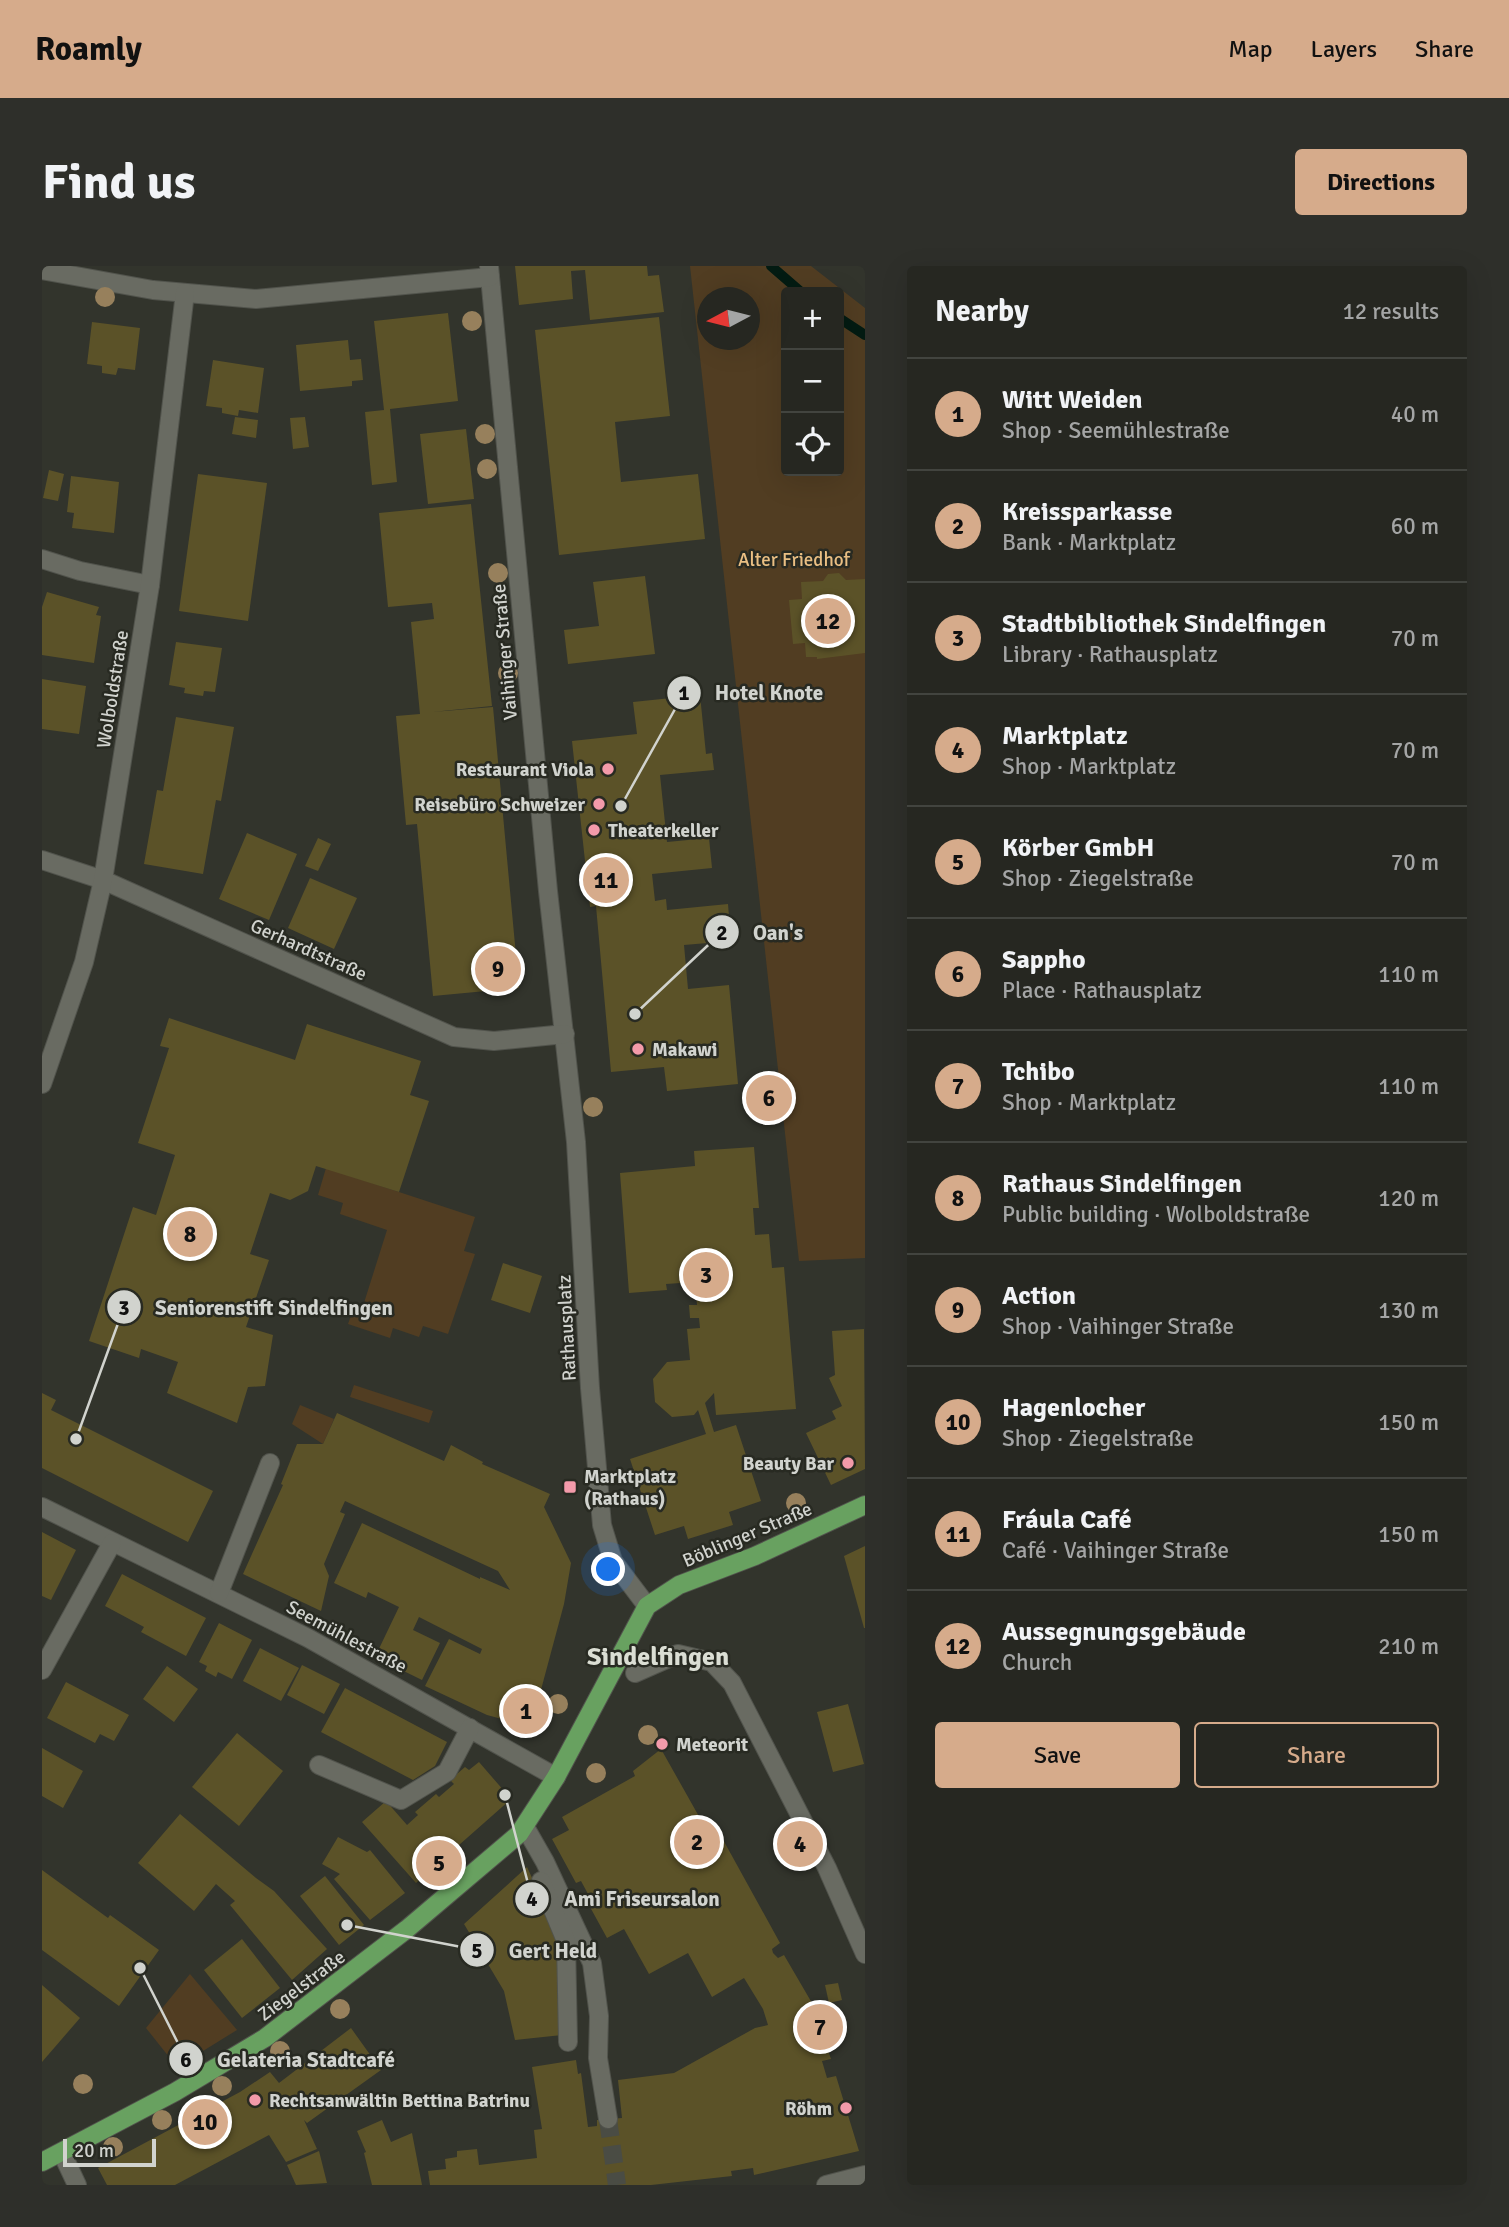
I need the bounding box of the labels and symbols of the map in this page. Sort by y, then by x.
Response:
north arrow [697,287,760,350]
park label: Alter Friedhof [738,548,852,572]
street label: Vaihinger Straße [487,583,523,721]
pin: 12 [805,595,851,647]
street label: Wolboldstraße [92,628,134,750]
callout: Hotel Knote [666,672,837,714]
text: 1 [678,680,690,706]
text: Hotel Knote [715,680,823,706]
place label: Restaurant Viola [456,758,594,782]
marker: Restaurant Viola [600,761,616,777]
place label: Reisebüro Schweizer [414,793,585,817]
marker: Reisebüro Schweizer [591,796,607,812]
place label: Theaterkeller [608,819,719,843]
marker: Theaterkeller [586,822,602,838]
pin: 11 [583,854,629,906]
callout: Oan's [704,911,817,953]
street label: Gerhardtstraße [247,914,371,986]
text: 2 [716,920,728,946]
text: Oan's [753,920,803,946]
pin: 9 [475,943,521,995]
place label: Makawi [652,1038,717,1062]
marker: Makawi [630,1041,646,1057]
pin: 6 [746,1072,792,1124]
pin: 8 [167,1208,213,1260]
pin: 3 [683,1249,729,1301]
street label: Rathausplatz [552,1274,582,1382]
callout: Seniorenstift Sindelfingen [106,1286,407,1328]
text: 3 [118,1295,130,1321]
text: Seniorenstift Sindelfingen [155,1295,393,1321]
place label: Beauty Bar [743,1452,834,1476]
marker: Beauty Bar [840,1455,856,1471]
place label: Marktplatz (Rathaus) [584,1465,676,1511]
marker: Marktplatz (Rathaus) [562,1479,578,1495]
street label: Böblinger Straße [679,1497,816,1573]
your location [591,1552,625,1586]
street label: Seemühlestraße [282,1595,411,1679]
district label: Sindelfingen [587,1641,729,1673]
pin: 1 [503,1685,549,1737]
place label: Meteorit [676,1733,748,1757]
marker: Meteorit [654,1736,670,1752]
pin: 2 [674,1816,720,1868]
pin: 4 [777,1818,823,1870]
pin: 5 [416,1837,462,1889]
callout: Ami Friseursalon [515,1878,733,1920]
text: 4 [526,1886,538,1912]
text: Ami Friseursalon [564,1886,720,1912]
callout: Gert Held [460,1929,611,1971]
text: 5 [471,1938,483,1964]
text: Gert Held [509,1938,597,1964]
street label: Ziegelstraße [253,1945,350,2026]
pin: 7 [797,2001,843,2053]
callout: Gelateria Stadtcafé [168,2038,409,2080]
text: 6 [180,2047,192,2073]
text: Gelateria Stadtcafé [217,2047,395,2073]
place label: Rechtsanwältin Bettina Batrinu [269,2089,530,2113]
marker: Rechtsanwältin Bettina Batrinu [247,2092,263,2108]
pin: 10 [182,2096,228,2148]
place label: Röhm [785,2097,832,2121]
marker: Röhm [838,2100,854,2116]
scale bar [63,2136,156,2168]

